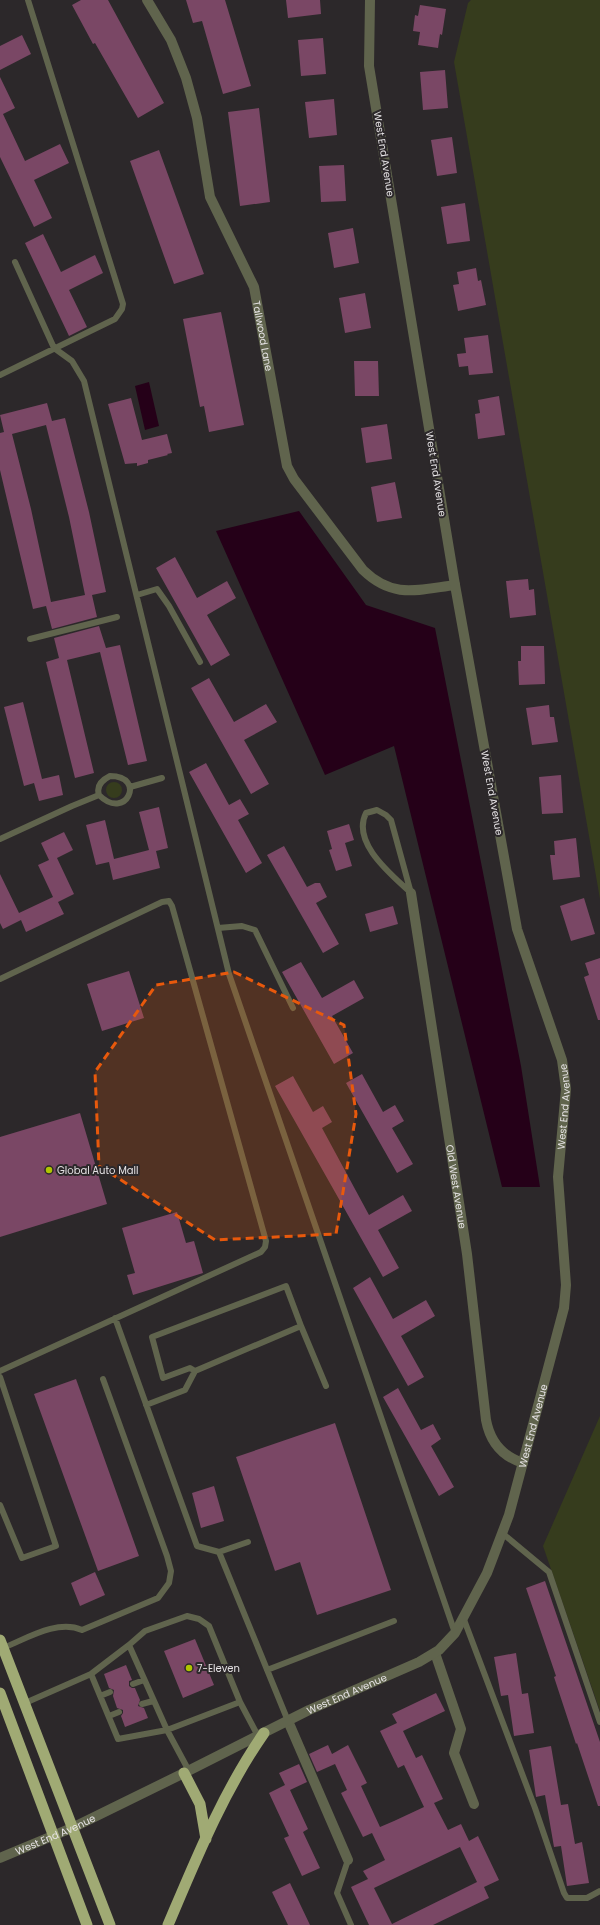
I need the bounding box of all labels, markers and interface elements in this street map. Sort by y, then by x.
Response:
street label: West End Avenue [370,110,398,198]
street label: Tallwood Lane [249,300,277,372]
street label: West End Avenue [422,430,450,518]
street label: West End Avenue [477,749,507,837]
street label: West End Avenue [553,1063,574,1150]
street label: Old West Avenue [443,1143,470,1230]
place label: Global Auto Mall [57,1163,138,1178]
marker: Global Auto Mall [44,1165,54,1175]
street label: West End Avenue [514,1382,551,1469]
place label: 7-Eleven [197,1661,240,1676]
marker: 7-Eleven [184,1663,194,1673]
street label: West End Avenue [304,1670,389,1718]
street label: West End Avenue [13,1810,98,1858]

